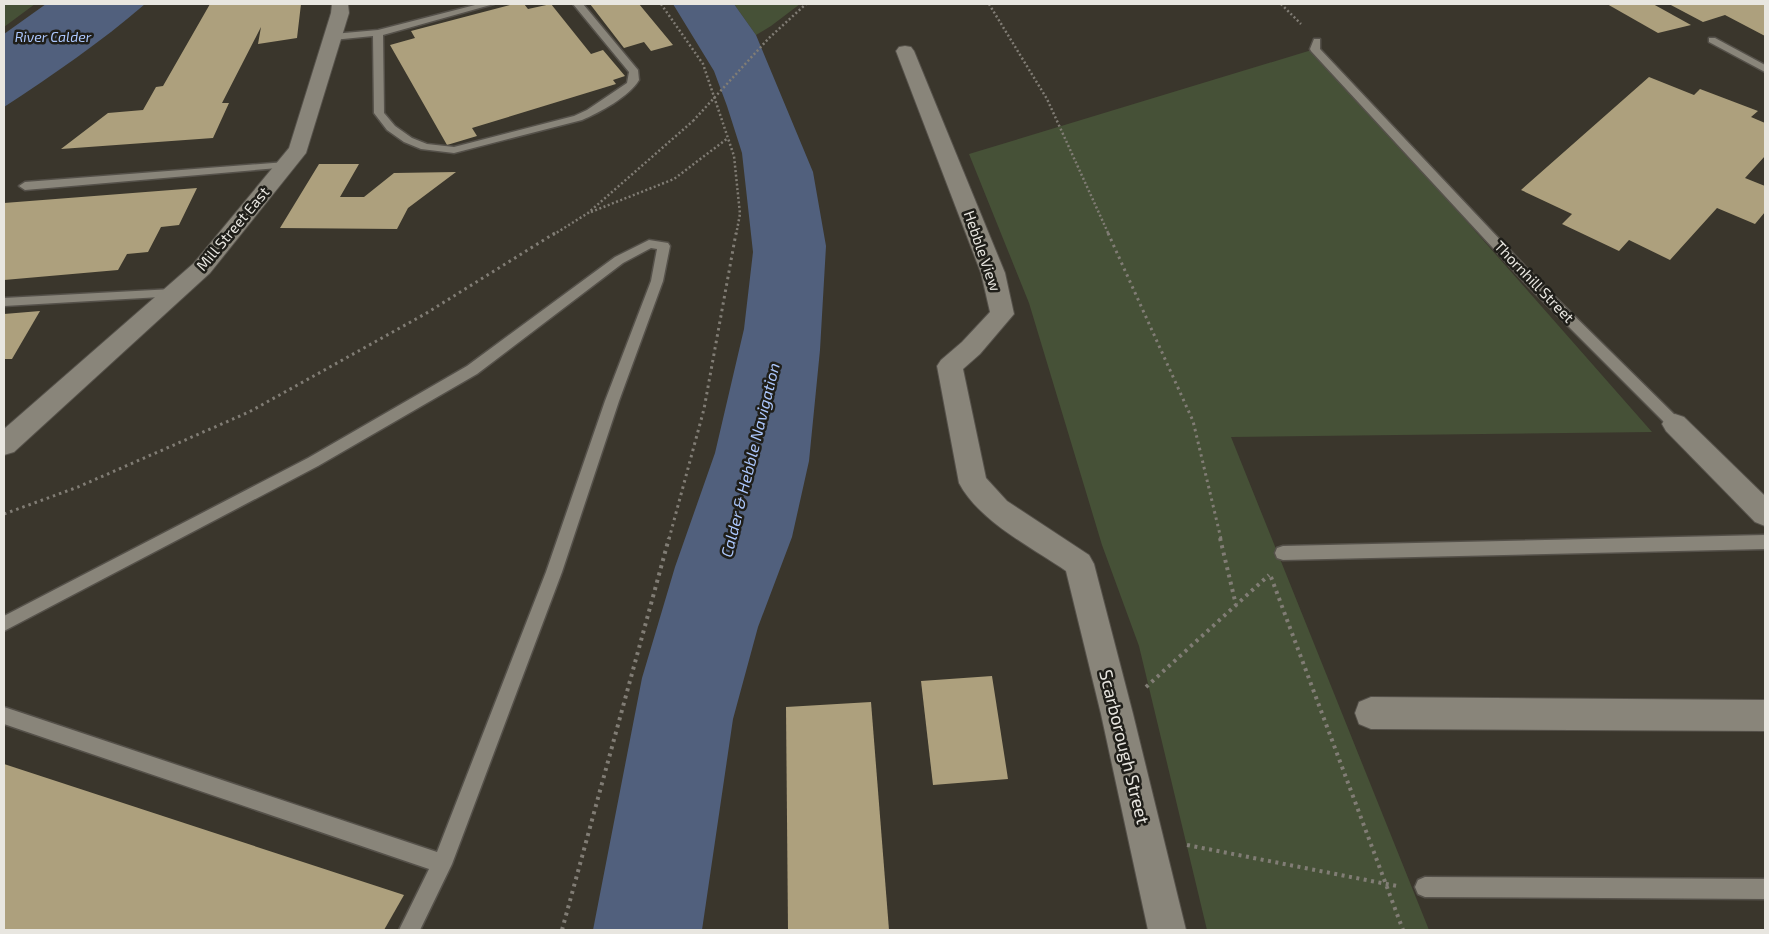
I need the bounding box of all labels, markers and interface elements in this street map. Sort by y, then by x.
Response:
water label: River Calder [15,28,92,45]
street label: Mill Street East [192,183,273,274]
street label: Hebble View [961,208,1005,293]
street label: Thornhill Street [1491,237,1578,326]
water label: Calder & Hebble Navigation [716,361,783,559]
street label: Scarborough Street [1095,667,1155,826]

